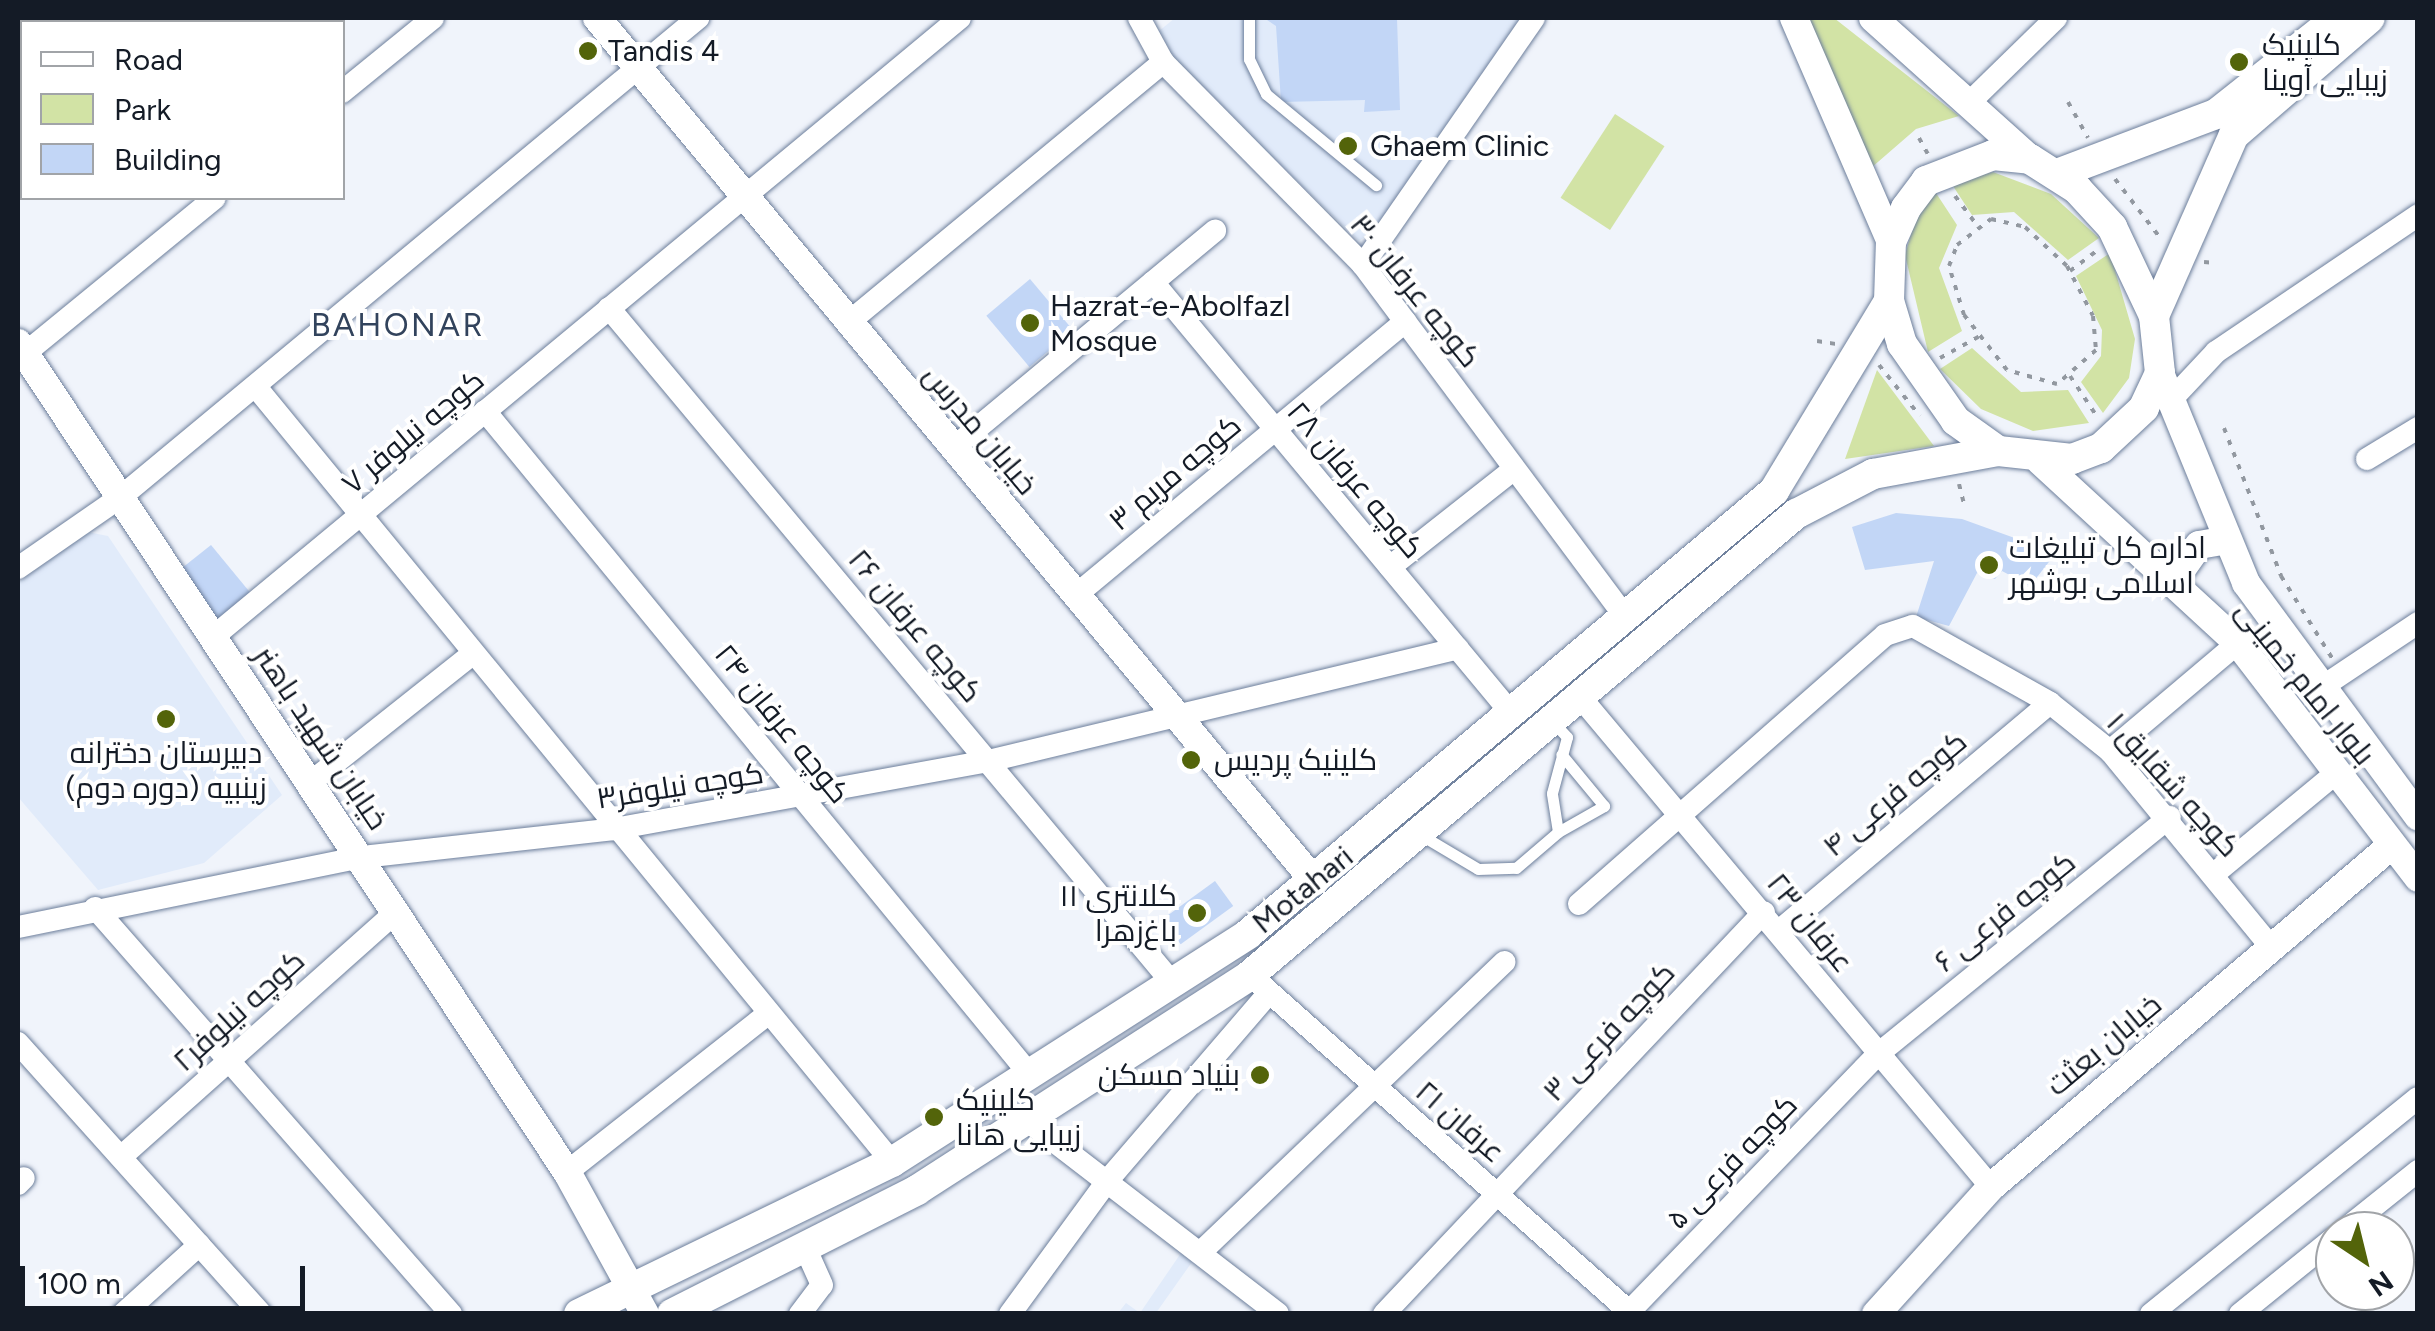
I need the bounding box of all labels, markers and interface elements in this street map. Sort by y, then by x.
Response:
legend [20,20,345,200]
place label: کلینیک زیبایی آوینا [2262,27,2388,98]
place label: Tandis 4 [608,33,719,69]
marker: Tandis 4 [577,40,599,62]
text: Road [114,41,183,78]
marker: کلینیک زیبایی آوینا [2226,49,2252,75]
text: Park [114,91,171,128]
place label: Ghaem Clinic [1370,128,1549,164]
marker: Ghaem Clinic [1335,133,1361,159]
text: Building [114,141,222,178]
street label: کوچه عرفان ۳۰ [1342,207,1488,375]
place label: Hazrat-e-Abolfazl Mosque [1050,288,1290,358]
district label: BAHONAR [311,306,485,344]
marker: Hazrat-e-Abolfazl Mosque [1019,312,1041,334]
street label: خیابان مدرس [915,358,1045,502]
street label: کوچه نیلوفر ۷ [335,362,491,502]
street label: کوچه عرفان ۲۸ [1279,394,1431,566]
street label: کوچه مریم ۳ [1102,407,1248,539]
place label: اداره کل تبلیغات اسلامی بوشهر [2009,530,2206,600]
street label: کوچه عرفان ۲۶ [841,542,989,710]
marker: اداره کل تبلیغات اسلامی بوشهر [1978,554,2000,576]
street label: بلوار امام خمینی [2228,593,2382,773]
street label: کوچه عرفان ۲۴ [707,637,857,811]
street label: خیابان شهید باهنر [246,639,396,837]
street label: کوچه شقایق ۱ [2099,705,2247,865]
marker: دبیرستان دخترانه زینبیه (دوره دوم) [155,708,177,730]
street label: کوچه فرعی ۴ [1816,724,1974,864]
place label: دبیرستان دخترانه زینبیه (دوره دوم) [65,735,267,806]
place label: کلینیک پردیس [1214,742,1377,778]
marker: کلینیک پردیس [1178,747,1204,773]
street label: کوچه نیلوفر۳ [594,755,766,817]
street label: Motahari [1246,839,1360,941]
street label: کوچه فرعی ۶ [1927,844,2083,980]
street label: عرفان ۲۳ [1759,866,1861,980]
place label: کلانتری ۱۱ باغ‌زهرا [1059,878,1177,948]
marker: کلانتری ۱۱ باغ‌زهرا [1186,902,1208,924]
street label: کوچه نیلوفر۲ [166,943,312,1079]
street label: کوچه فرعی ۳ [1536,955,1682,1109]
street label: خیابان بعثت [2039,987,2169,1103]
place label: بنیاد مسکن [1098,1057,1240,1093]
marker: بنیاد مسکن [1249,1064,1271,1086]
street label: عرفان ۲۱ [1408,1074,1512,1170]
place label: کلینیک زیبایی هانا [956,1082,1081,1152]
street label: کوچه فرعی ۵ [1659,1087,1805,1237]
marker: کلینیک زیبایی هانا [921,1104,947,1130]
north arrow [2315,1211,2415,1311]
scale bar [25,1246,310,1308]
text: N [2362,1264,2400,1304]
text: 100 m [37,1265,121,1302]

